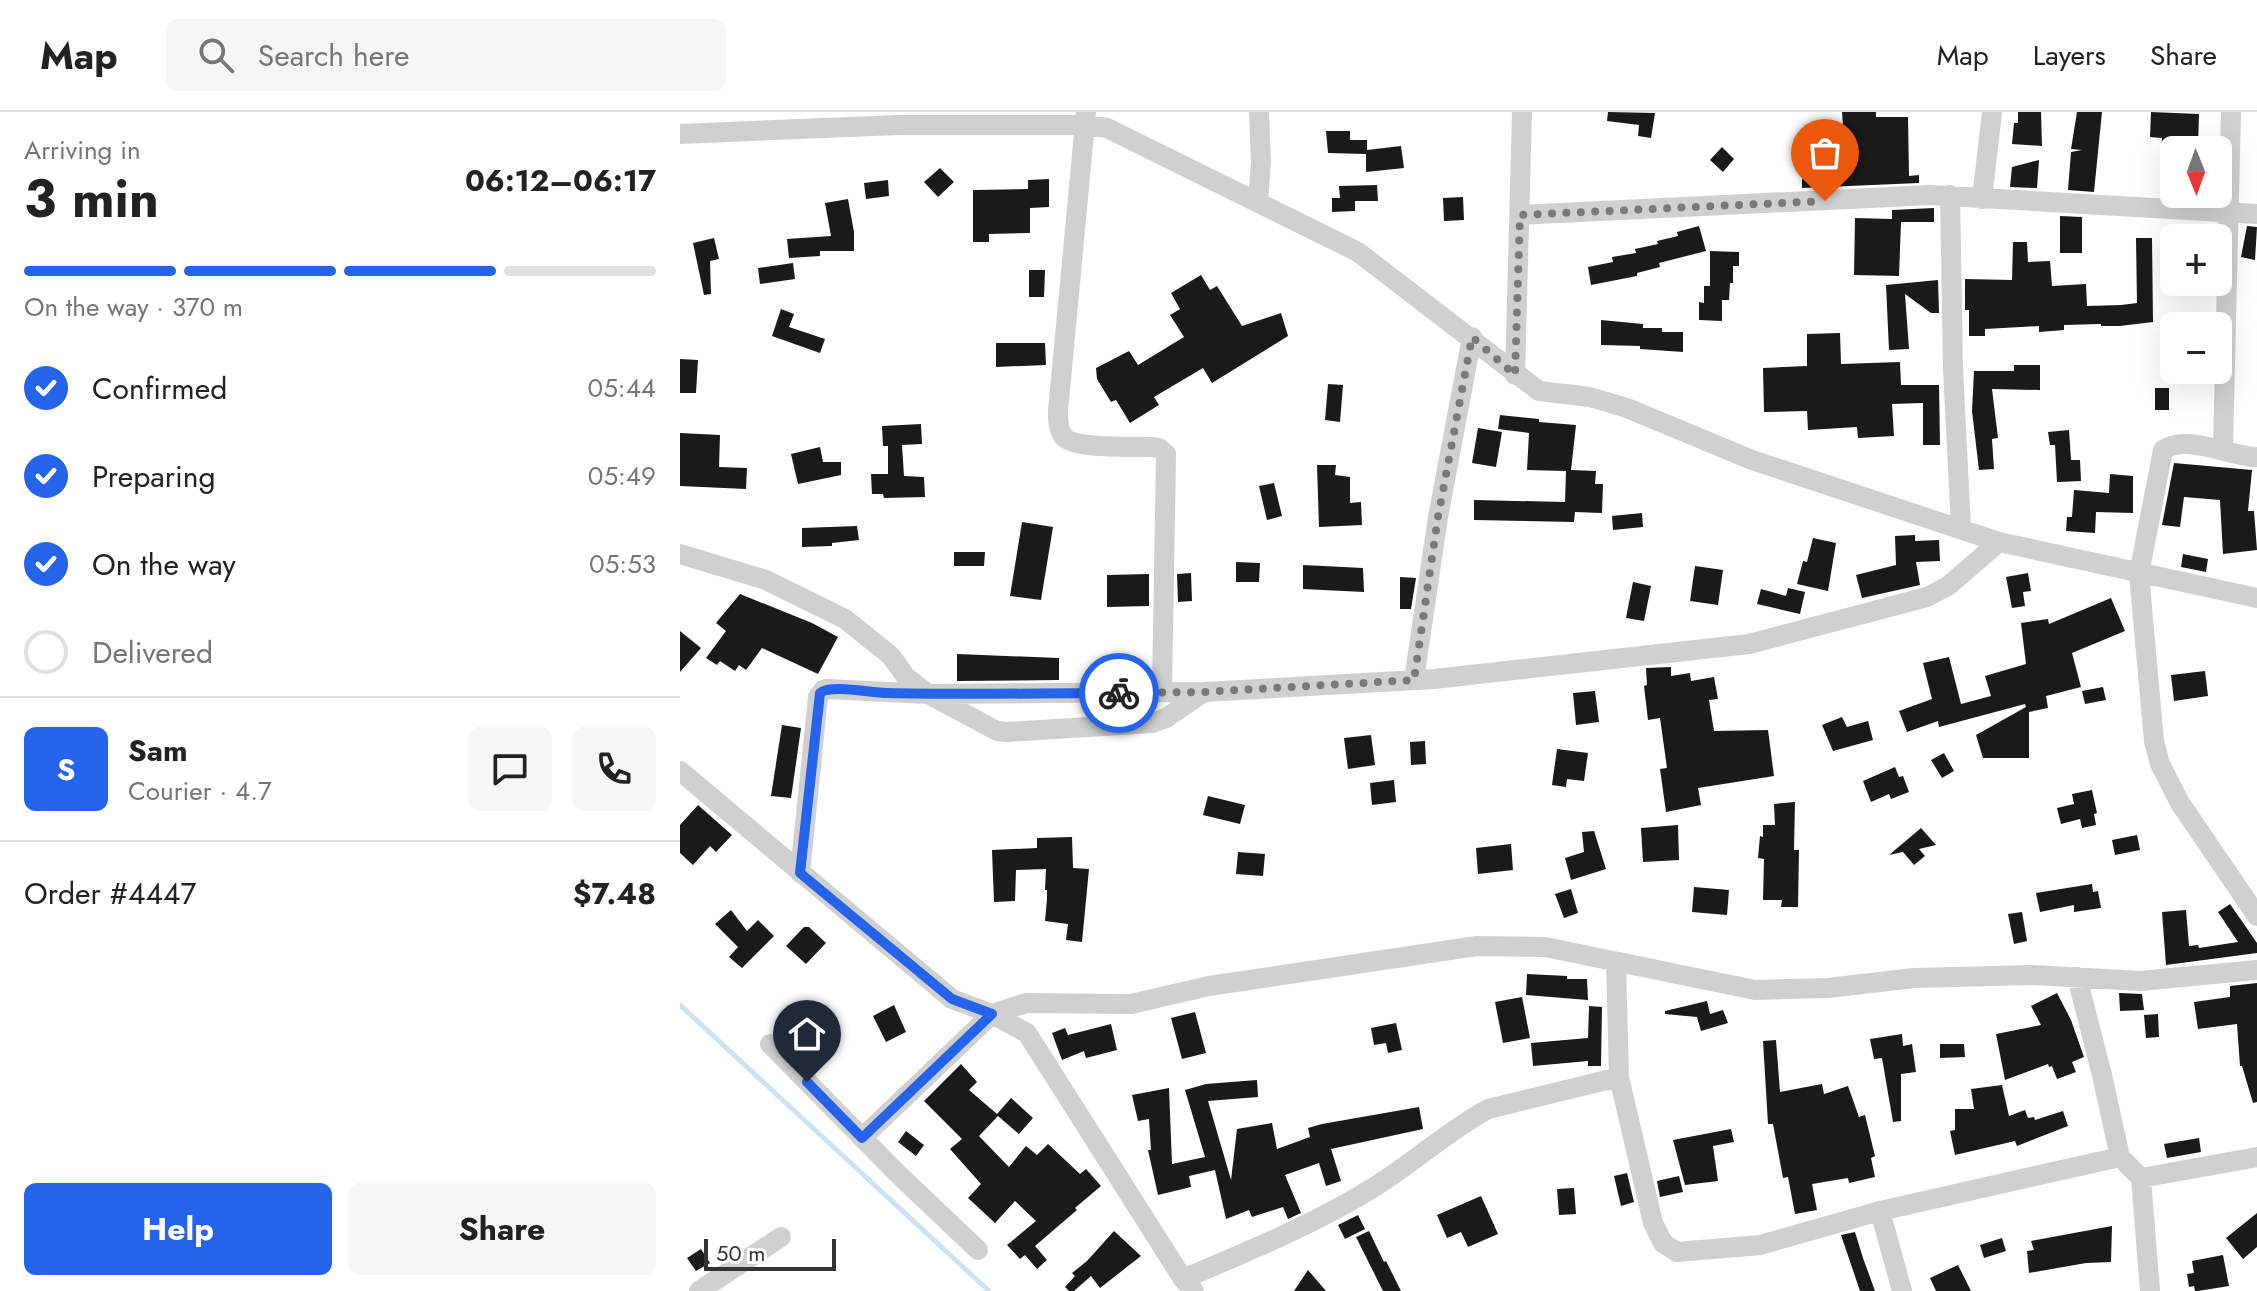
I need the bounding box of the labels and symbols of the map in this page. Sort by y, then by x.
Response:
pin [1791,119,1859,201]
north arrow [2160,136,2232,208]
courier [1079,653,1159,733]
pin [773,1000,841,1082]
scale bar [704,1235,836,1271]

